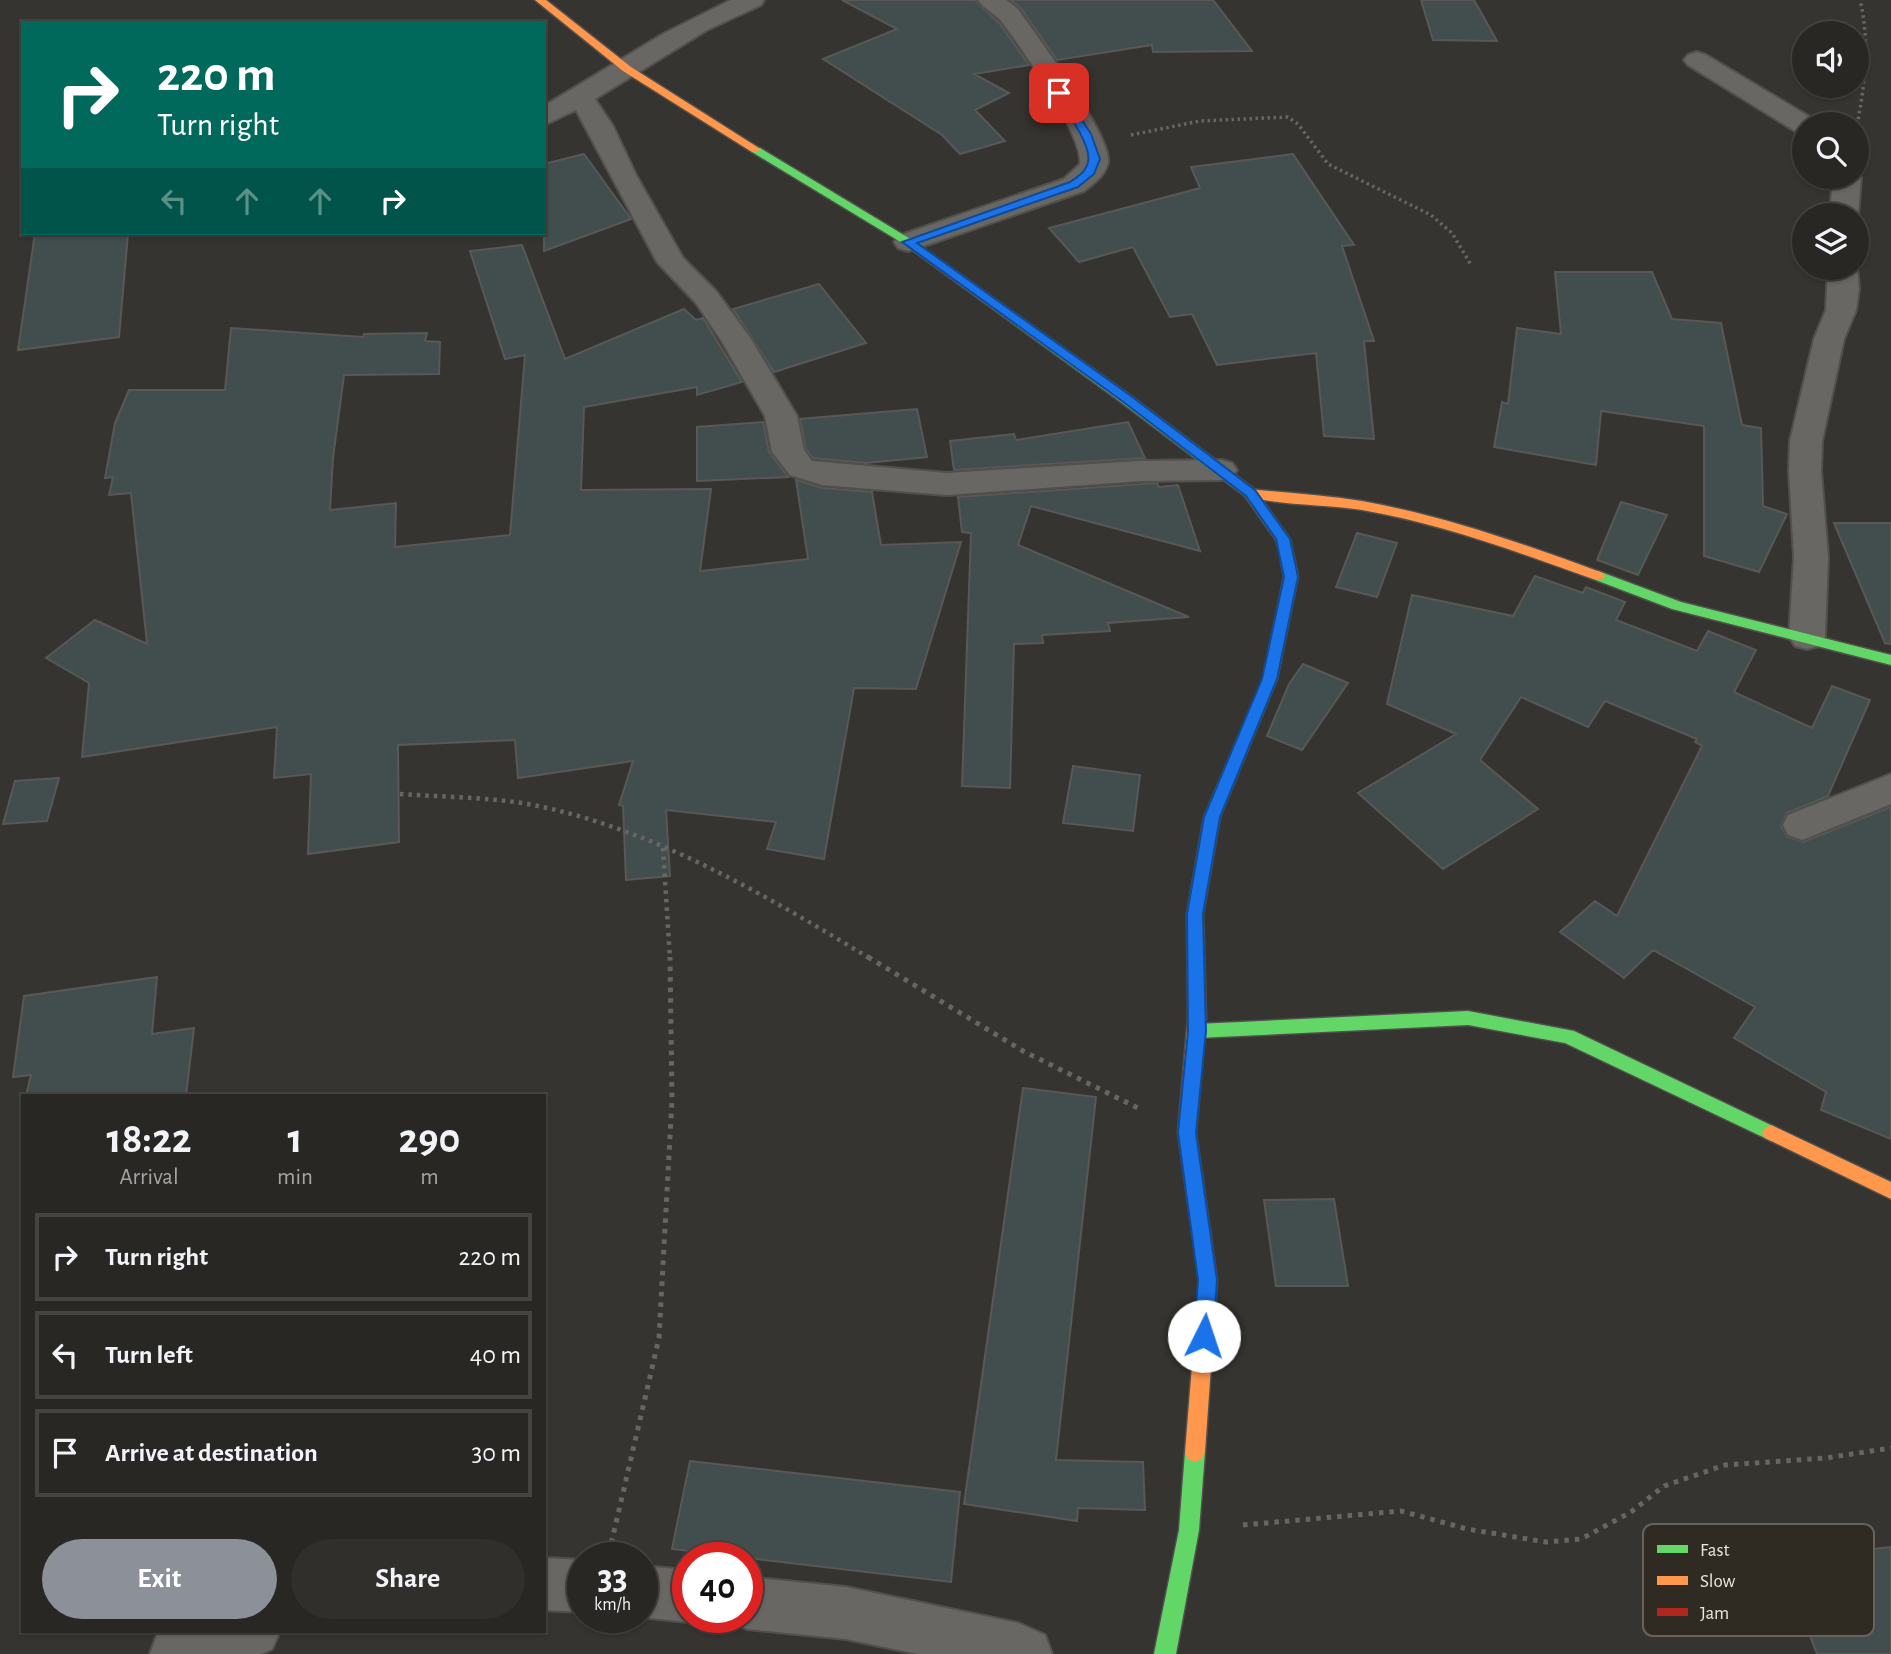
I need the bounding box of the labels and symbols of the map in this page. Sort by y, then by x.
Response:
pin [1029,63,1089,123]
position arrow [1167,1299,1241,1373]
legend [1643,1524,1874,1636]
text: Fast [1700,1541,1730,1560]
speed limit sign: 40 [672,1542,763,1633]
text: Slow [1700,1572,1736,1591]
text: Jam [1700,1604,1729,1623]

